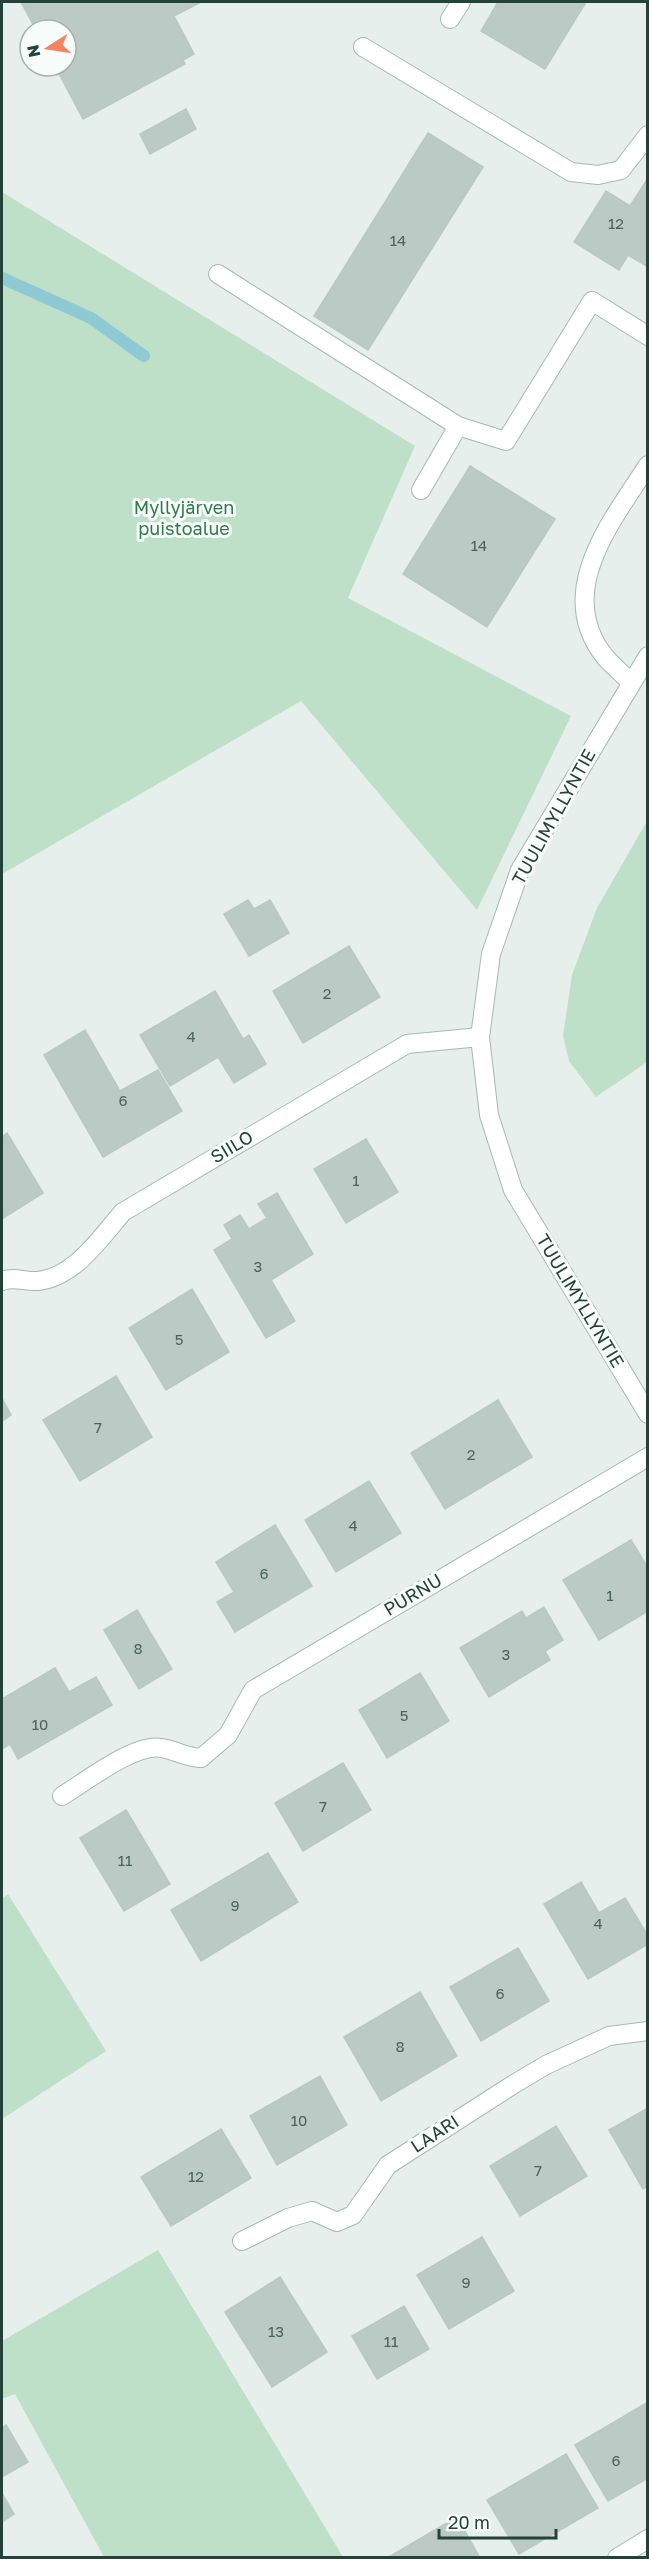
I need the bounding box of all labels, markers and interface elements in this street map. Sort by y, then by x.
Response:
north arrow [18,18,78,78]
text: N [22,43,44,59]
house number: 12 [608,214,624,232]
house number: 14 [390,231,406,249]
park label: Myllyjärven puistoalue [134,496,234,539]
house number: 14 [471,536,487,554]
street label: TUULIMYLLYNTIE [507,745,600,888]
house number: 2 [323,984,331,1002]
house number: 4 [186,1027,196,1045]
house number: 6 [118,1091,128,1109]
street label: SIILO [206,1125,257,1167]
house number: 1 [352,1171,360,1189]
street label: TUULIMYLLYNTIE [532,1230,629,1371]
house number: 3 [254,1257,262,1275]
house number: 5 [175,1330,183,1348]
house number: 7 [94,1418,102,1436]
house number: 2 [467,1445,475,1463]
house number: 4 [348,1516,358,1534]
house number: 6 [259,1564,269,1582]
street label: PURNU [379,1568,446,1620]
house number: 1 [606,1586,614,1604]
house number: 8 [133,1639,143,1657]
house number: 3 [502,1645,510,1663]
house number: 5 [400,1706,408,1724]
house number: 10 [32,1715,48,1733]
house number: 7 [319,1797,327,1815]
house number: 11 [118,1851,132,1869]
house number: 9 [230,1896,240,1914]
house number: 4 [593,1914,603,1932]
house number: 6 [495,1984,505,2002]
house number: 8 [395,2037,405,2055]
street label: LAARI [406,2109,463,2157]
house number: 10 [291,2111,307,2129]
house number: 7 [534,2161,542,2179]
house number: 12 [188,2167,204,2185]
house number: 9 [461,2273,471,2291]
house number: 13 [268,2322,284,2340]
house number: 11 [384,2332,398,2350]
house number: 6 [611,2451,621,2469]
scale bar [439,2502,556,2540]
text: 20 m [448,2511,490,2533]

